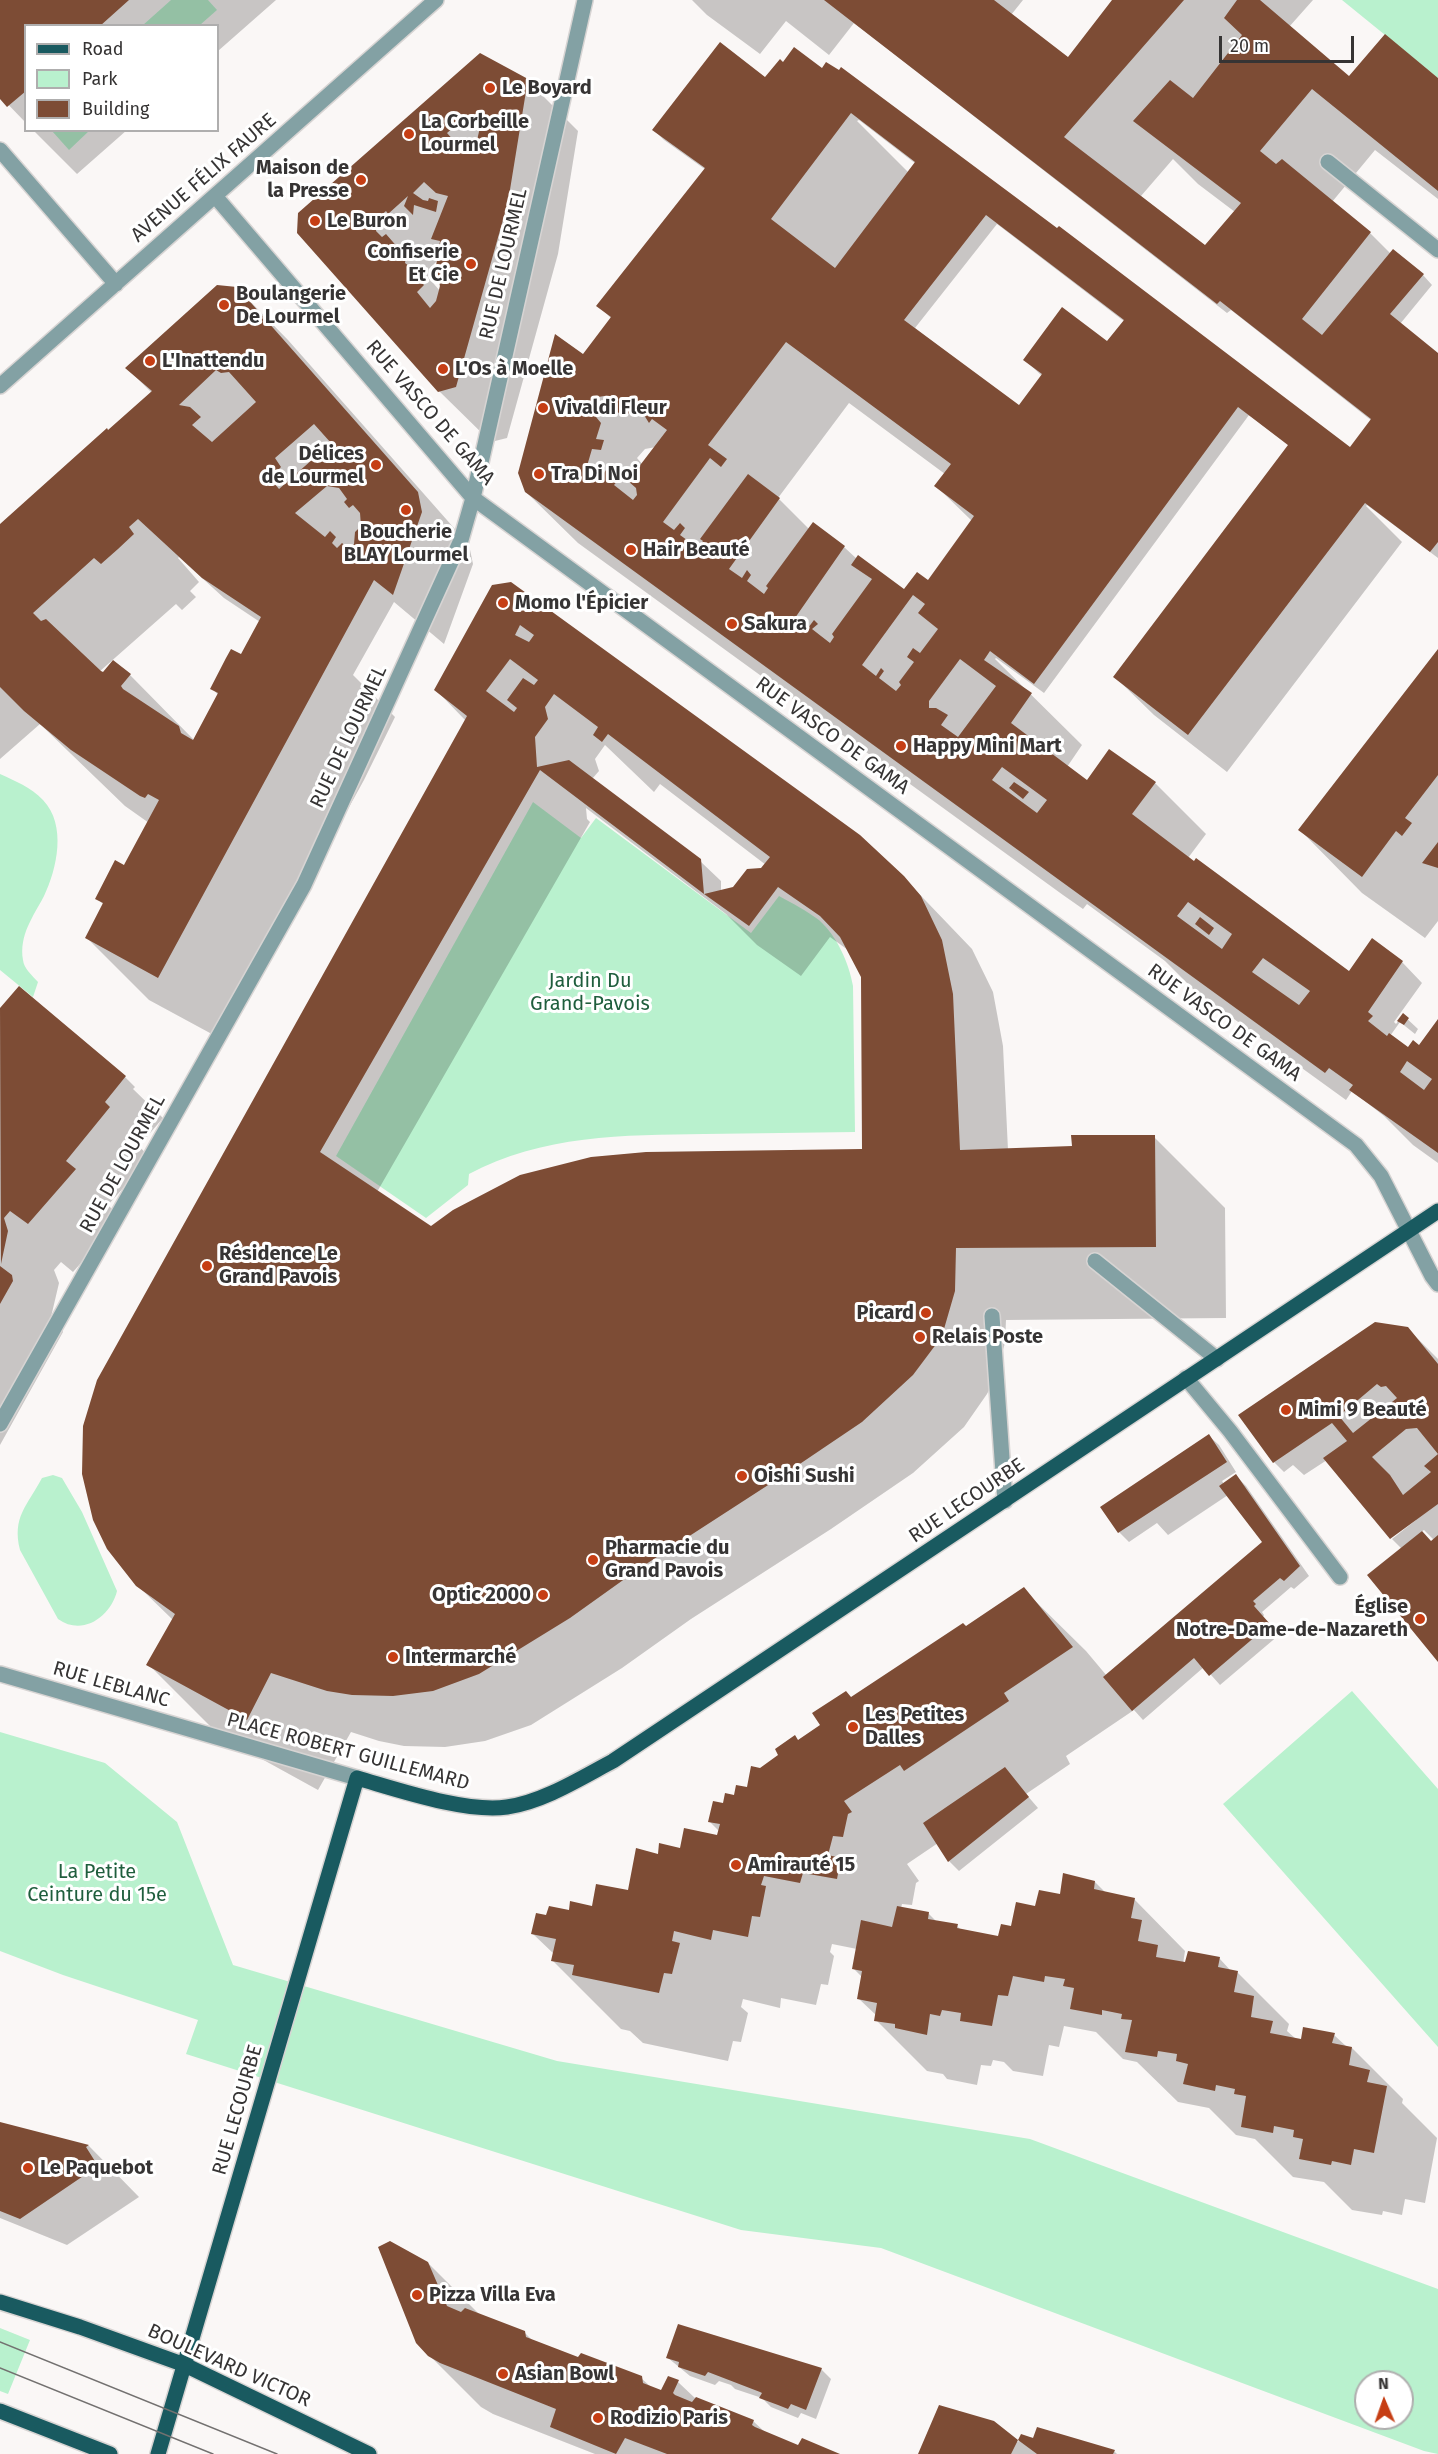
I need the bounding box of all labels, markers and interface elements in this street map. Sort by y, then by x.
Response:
legend [24,24,219,132]
scale bar [1222,24,1357,62]
text: 20 m [1230,35,1269,57]
text: Road [82,38,124,60]
text: Park [82,68,117,90]
place label: Le Boyard [502,76,592,100]
marker: Le Boyard [483,81,497,95]
text: Building [82,98,149,120]
street label: AVENUE FÉLIX FAURE [127,108,281,248]
place label: La Corbeille Lourmel [421,110,529,157]
marker: La Corbeille Lourmel [402,127,416,141]
place label: Maison de la Presse [256,156,349,203]
marker: Maison de la Presse [354,173,368,187]
street label: RUE DE LOURMEL [475,186,533,342]
place label: Le Buron [327,209,407,233]
marker: Le Buron [308,214,322,228]
place label: Confiserie Et Cie [367,240,459,287]
marker: Confiserie Et Cie [464,257,478,271]
place label: Boulangerie De Lourmel [236,282,346,329]
marker: Boulangerie De Lourmel [217,298,231,312]
street label: RUE VASCO DE GAMA [360,336,500,490]
place label: L'Inattendu [162,349,264,373]
marker: L'Inattendu [143,354,157,368]
place label: L'Os à Moelle [455,357,573,381]
marker: L'Os à Moelle [436,362,450,376]
place label: Vivaldi Fleur [555,396,667,420]
marker: Vivaldi Fleur [536,401,550,415]
place label: Délices de Lourmel [261,442,364,489]
marker: Délices de Lourmel [369,458,383,472]
place label: Tra Di Noi [551,462,638,486]
marker: Tra Di Noi [532,467,546,481]
marker: Boucherie BLAY Lourmel [399,503,413,517]
place label: Boucherie BLAY Lourmel [344,520,468,567]
place label: Hair Beauté [643,538,750,562]
marker: Hair Beauté [624,543,638,557]
place label: Momo l'Épicier [515,591,648,615]
marker: Momo l'Épicier [496,596,510,610]
place label: Sakura [744,612,807,636]
marker: Sakura [725,617,739,631]
street label: RUE DE LOURMEL [305,662,393,812]
street label: RUE VASCO DE GAMA [750,672,914,800]
place label: Happy Mini Mart [913,734,1062,758]
marker: Happy Mini Mart [894,739,908,753]
street label: RUE VASCO DE GAMA [1142,959,1306,1087]
park label: Jardin Du Grand-Pavois [530,969,650,1016]
street label: RUE DE LOURMEL [75,1091,171,1237]
place label: Résidence Le Grand Pavois [219,1242,338,1289]
marker: Résidence Le Grand Pavois [200,1259,214,1273]
place label: Picard [857,1301,914,1325]
marker: Picard [919,1306,933,1320]
place label: Relais Poste [932,1325,1043,1349]
marker: Relais Poste [913,1330,927,1344]
place label: Mimi 9 Beauté [1298,1398,1427,1422]
marker: Mimi 9 Beauté [1279,1403,1293,1417]
street label: RUE LECOURBE [905,1453,1029,1549]
place label: Oishi Sushi [754,1464,855,1488]
marker: Oishi Sushi [735,1469,749,1483]
place label: Pharmacie du Grand Pavois [605,1536,729,1583]
marker: Pharmacie du Grand Pavois [586,1553,600,1567]
place label: Optic 2000 [432,1583,531,1607]
marker: Optic 2000 [536,1588,550,1602]
place label: Église Notre-Dame-de-Nazareth [1176,1595,1408,1642]
marker: Église Notre-Dame-de-Nazareth [1413,1612,1427,1626]
place label: Intermarché [405,1645,516,1669]
marker: Intermarché [386,1650,400,1664]
street label: RUE LEBLANC [50,1657,172,1713]
place label: Les Petites Dalles [865,1703,964,1750]
street label: PLACE ROBERT GUILLEMARD [224,1708,472,1796]
marker: Les Petites Dalles [846,1720,860,1734]
place label: Amirauté 15 [748,1853,855,1877]
marker: Amirauté 15 [729,1858,743,1872]
park label: La Petite Ceinture du 15e [27,1860,167,1907]
street label: RUE LECOURBE [208,2042,268,2178]
place label: Le Paquebot [40,2156,153,2180]
marker: Le Paquebot [21,2161,35,2175]
place label: Pizza Villa Eva [429,2283,556,2307]
marker: Pizza Villa Eva [410,2288,424,2302]
street label: BOULEVARD VICTOR [144,2319,314,2413]
place label: Asian Bowl [515,2362,614,2386]
marker: Asian Bowl [496,2367,510,2381]
north arrow [1354,2370,1414,2430]
text: N [1378,2374,1389,2393]
place label: Rodizio Paris [610,2406,728,2430]
marker: Rodizio Paris [591,2411,605,2425]

